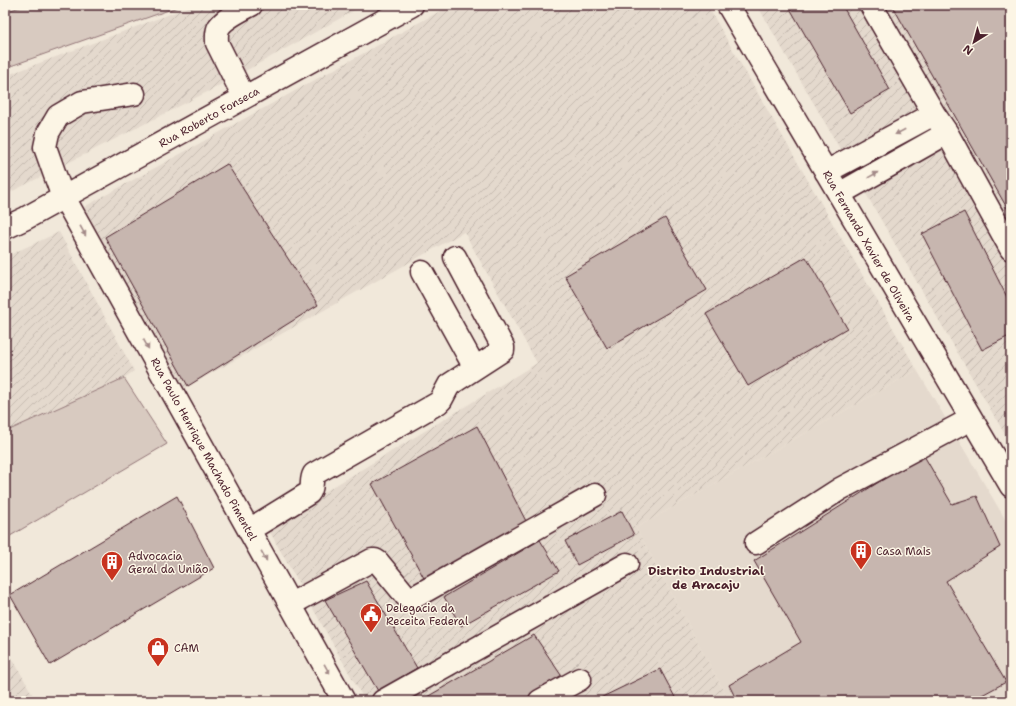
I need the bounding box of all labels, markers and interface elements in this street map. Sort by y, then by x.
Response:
north arrow [954,22,994,62]
text: N [960,41,976,58]
street label: Rua Roberto Fonseca [156,83,262,151]
one-way arrow [894,129,905,136]
street label: Rua Fernando Xavier de Oliveira [819,168,918,325]
one-way arrow [867,171,879,178]
one-way arrow [80,225,86,237]
one-way arrow [143,338,150,350]
street label: Rua Paulo Henrique Machado Pimentel [147,355,261,544]
building icon: Casa Mais [848,538,874,571]
place label: Casa Mais [876,544,931,559]
building icon: Advocacia Geral da União [99,549,125,582]
place label: Advocacia Geral da União [128,549,209,577]
one-way arrow [260,550,267,562]
district label: Distrito Industrial de Aracaju [648,563,764,593]
public building icon: Delegacia da Receita Federal [358,601,384,634]
place label: Delegacia da Receita Federal [386,601,469,629]
shop icon: CAM [145,635,171,668]
place label: CAM [174,641,199,656]
one-way arrow [324,664,330,675]

